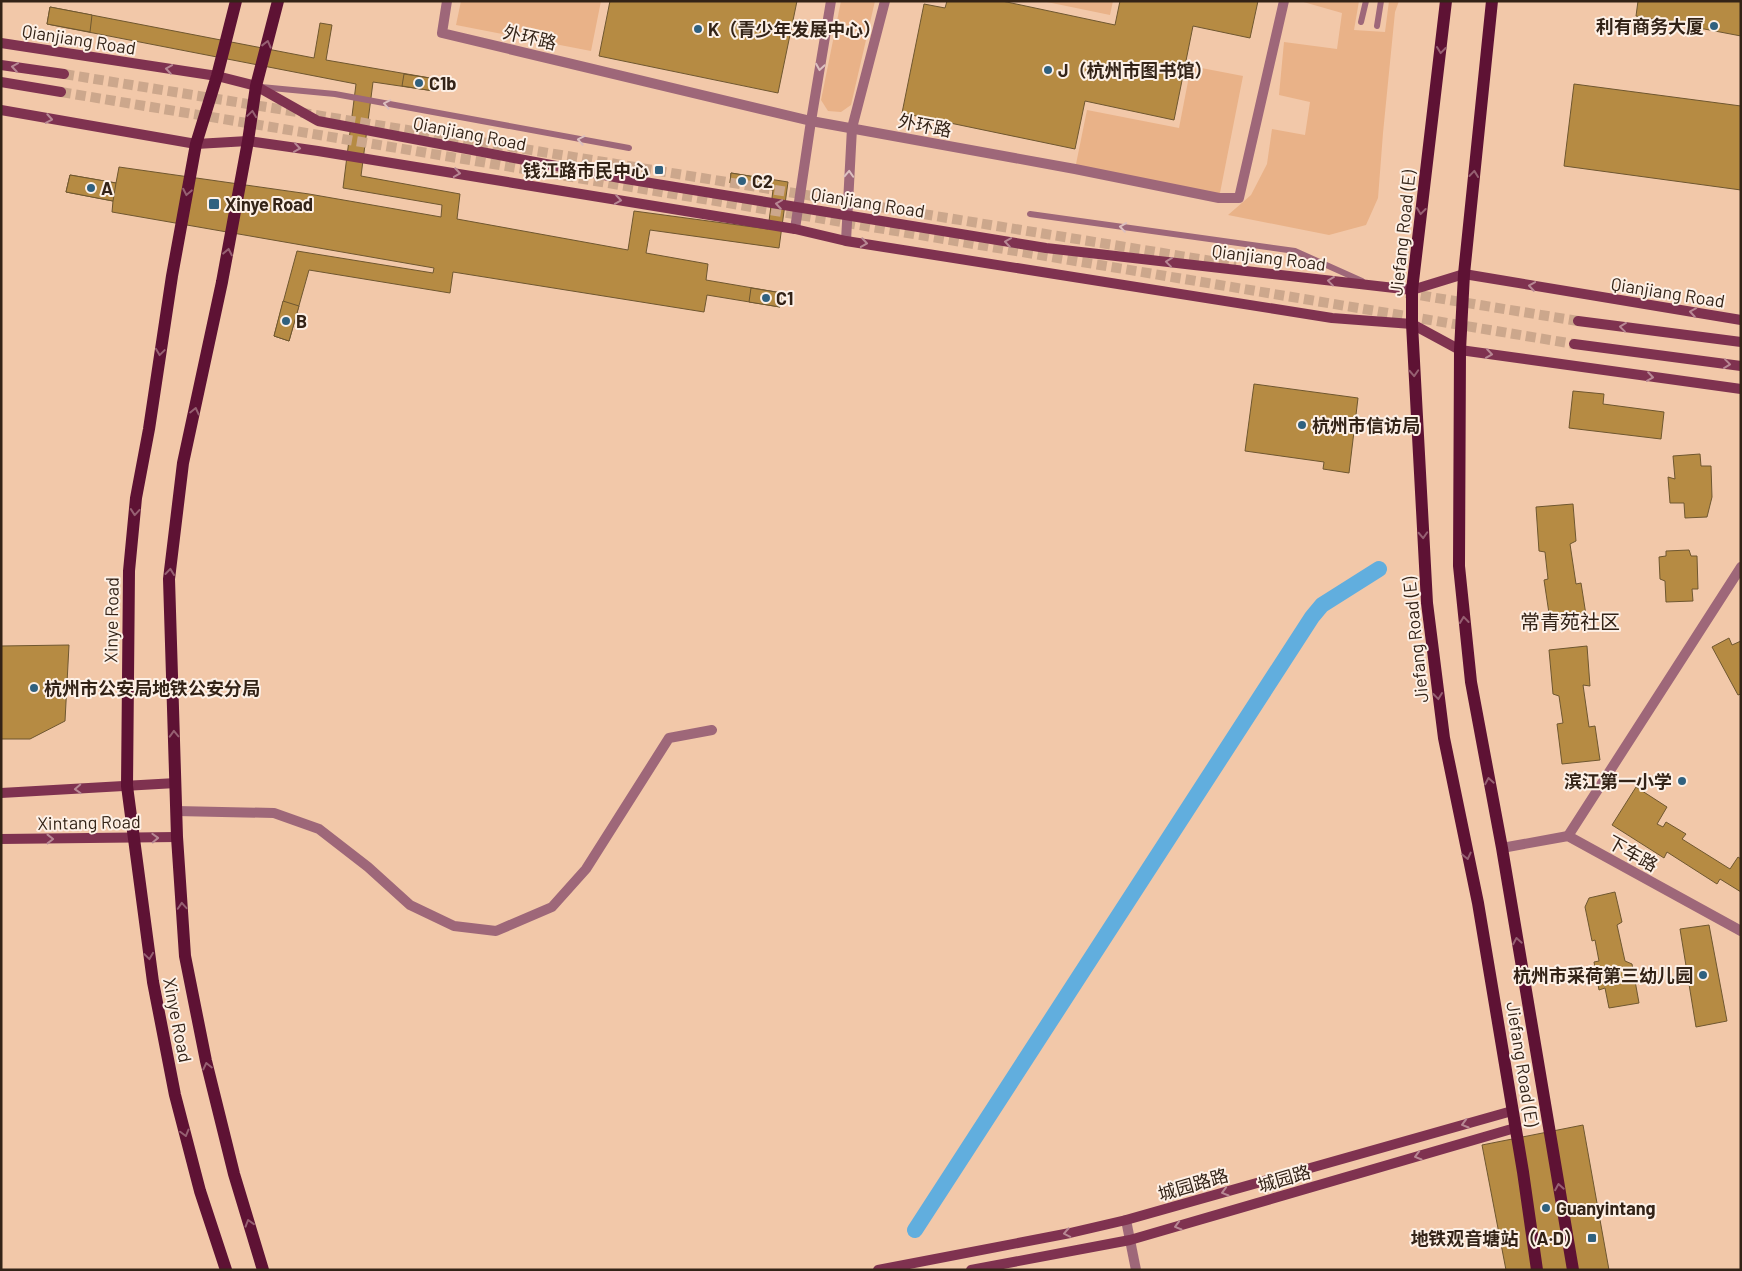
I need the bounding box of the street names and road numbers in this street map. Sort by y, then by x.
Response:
street label: Qianjiang Road [21,19,137,59]
street label: 外环路 [501,20,559,54]
street label: 外环路 [896,109,954,141]
street label: Qianjiang Road [412,111,528,155]
street label: Jiefang Road (E) [1384,169,1420,297]
street label: Qianjiang Road [810,182,926,222]
street label: Qianjiang Road [1211,239,1327,275]
street label: Qianjiang Road [1610,272,1726,312]
street label: Jiefang Road (E) [1397,576,1433,704]
street label: Xinye Road [99,577,123,663]
street label: Xintang Road [37,810,141,834]
street label: 下车路 [1604,830,1662,876]
street label: Xinye Road [159,976,197,1064]
street label: Jiefang Road (E) [1502,1000,1544,1128]
street label: 城园路 [1255,1160,1313,1196]
street label: 城园路路 [1155,1164,1231,1204]

